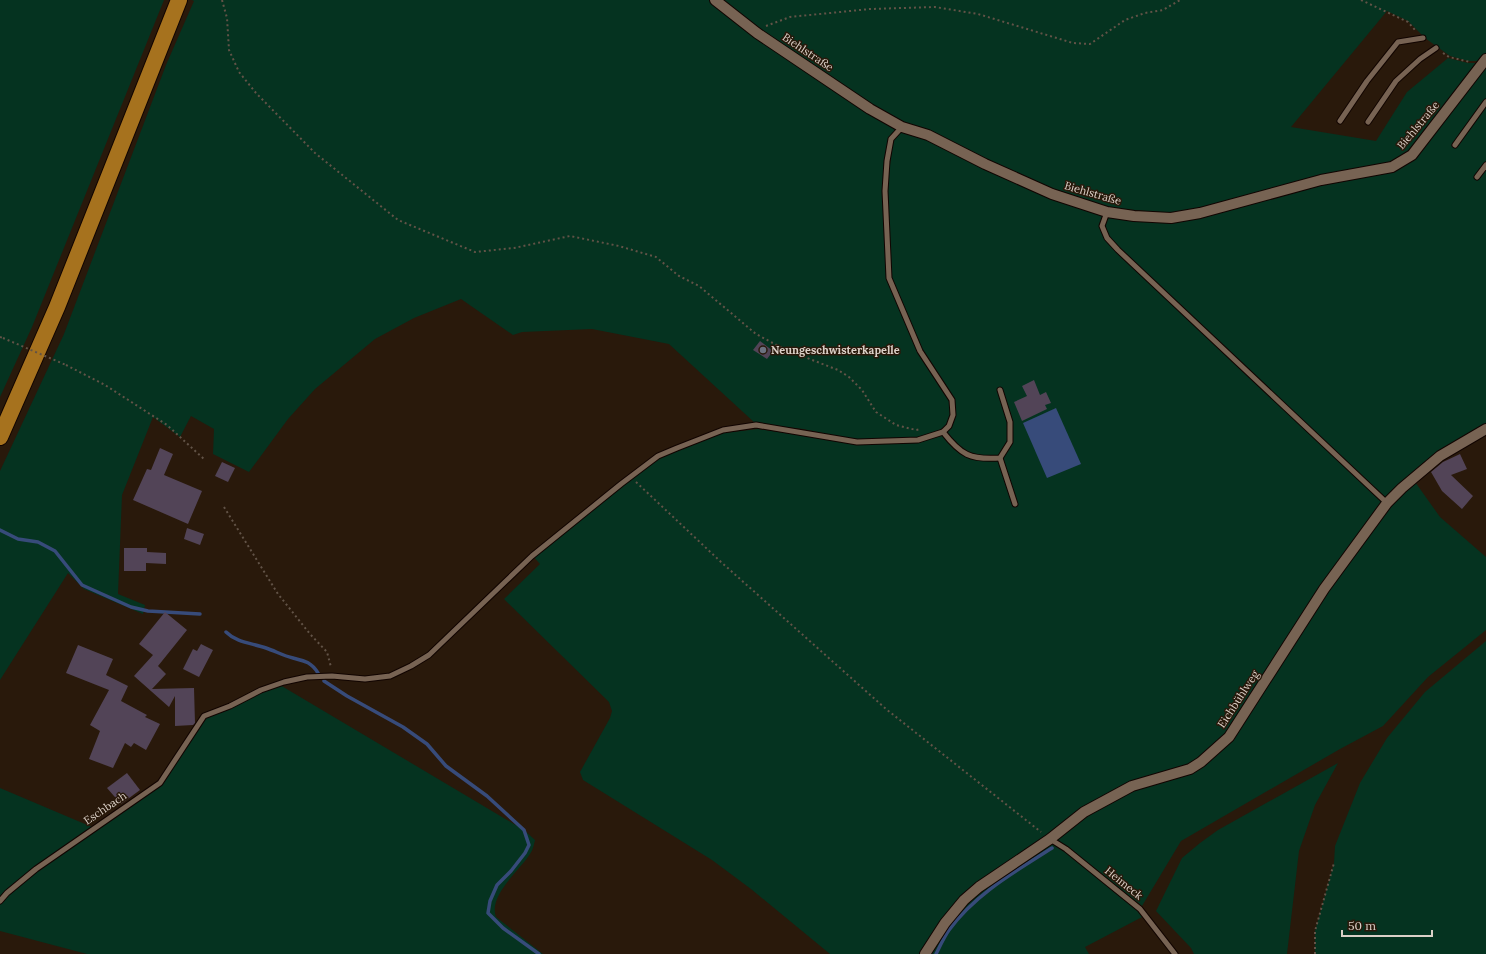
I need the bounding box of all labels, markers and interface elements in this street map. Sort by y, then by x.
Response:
street label: Biehlstraße [780,30,836,74]
street label: Biehlstraße [1394,98,1442,152]
street label: Biehlstraße [1063,178,1123,208]
place label: Neungeschwisterkapelle [771,343,900,357]
marker: Neungeschwisterkapelle [758,345,768,355]
street label: Eichbühlweg [1214,667,1262,730]
street label: Eschbach [81,788,130,827]
street label: Heimeck [1102,863,1146,903]
scale bar [1342,912,1432,938]
text: 50 m [1348,918,1376,933]

